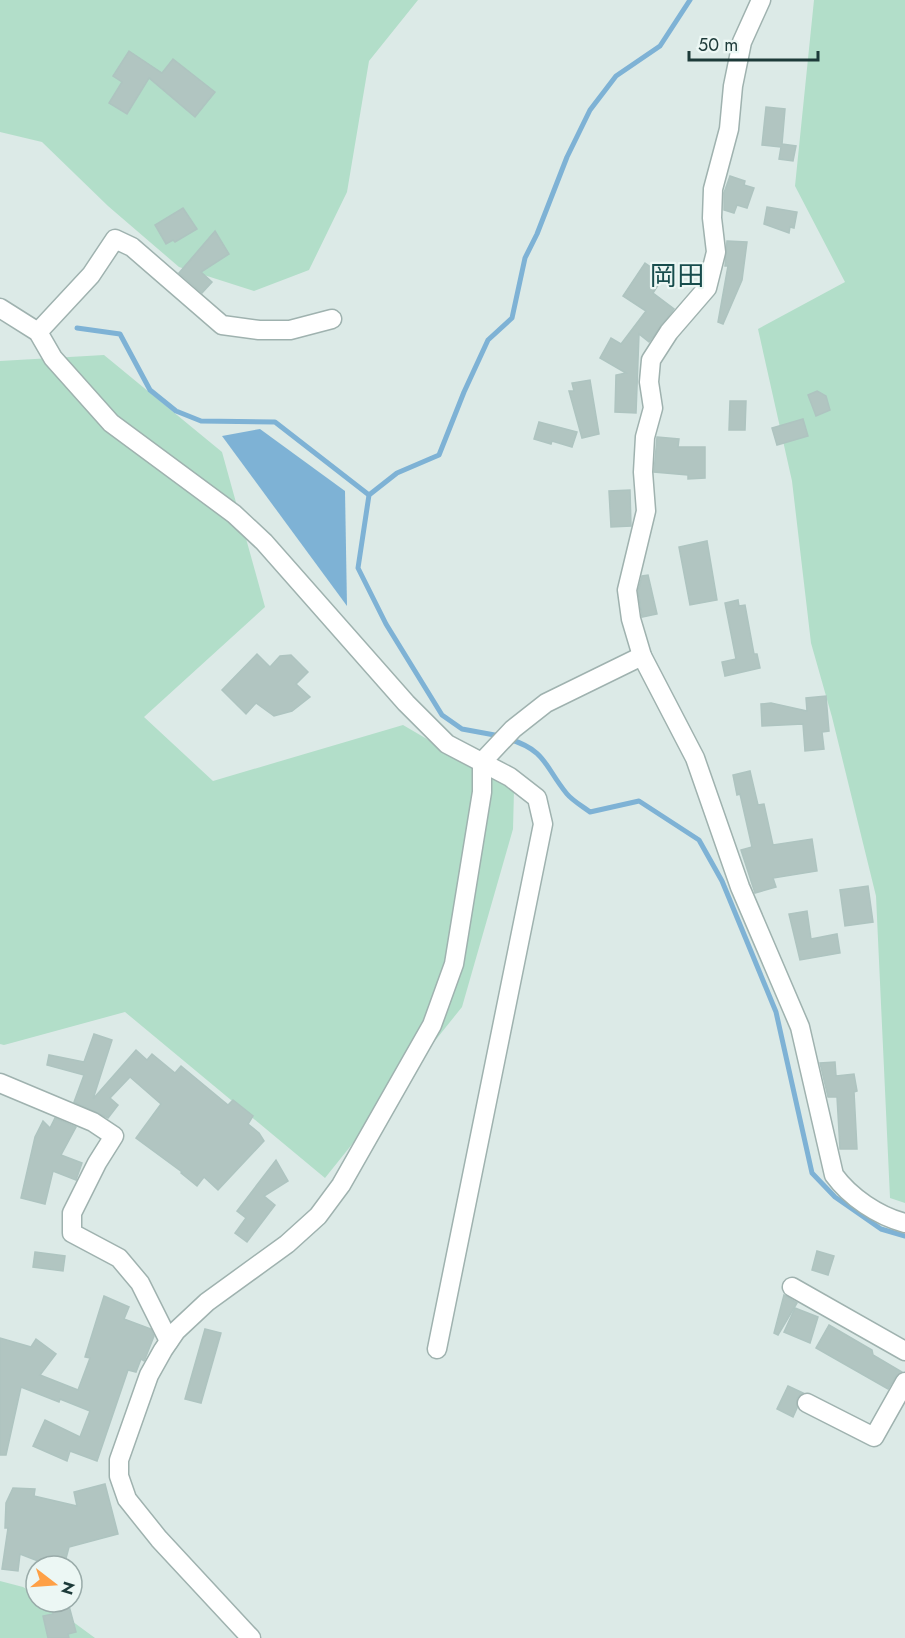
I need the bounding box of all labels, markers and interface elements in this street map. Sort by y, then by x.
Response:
scale bar [689,24,818,62]
text: 50 m [698,32,738,58]
district label: 岡田 [650,256,704,295]
north arrow [24,1554,84,1614]
text: N [55,1579,81,1598]

